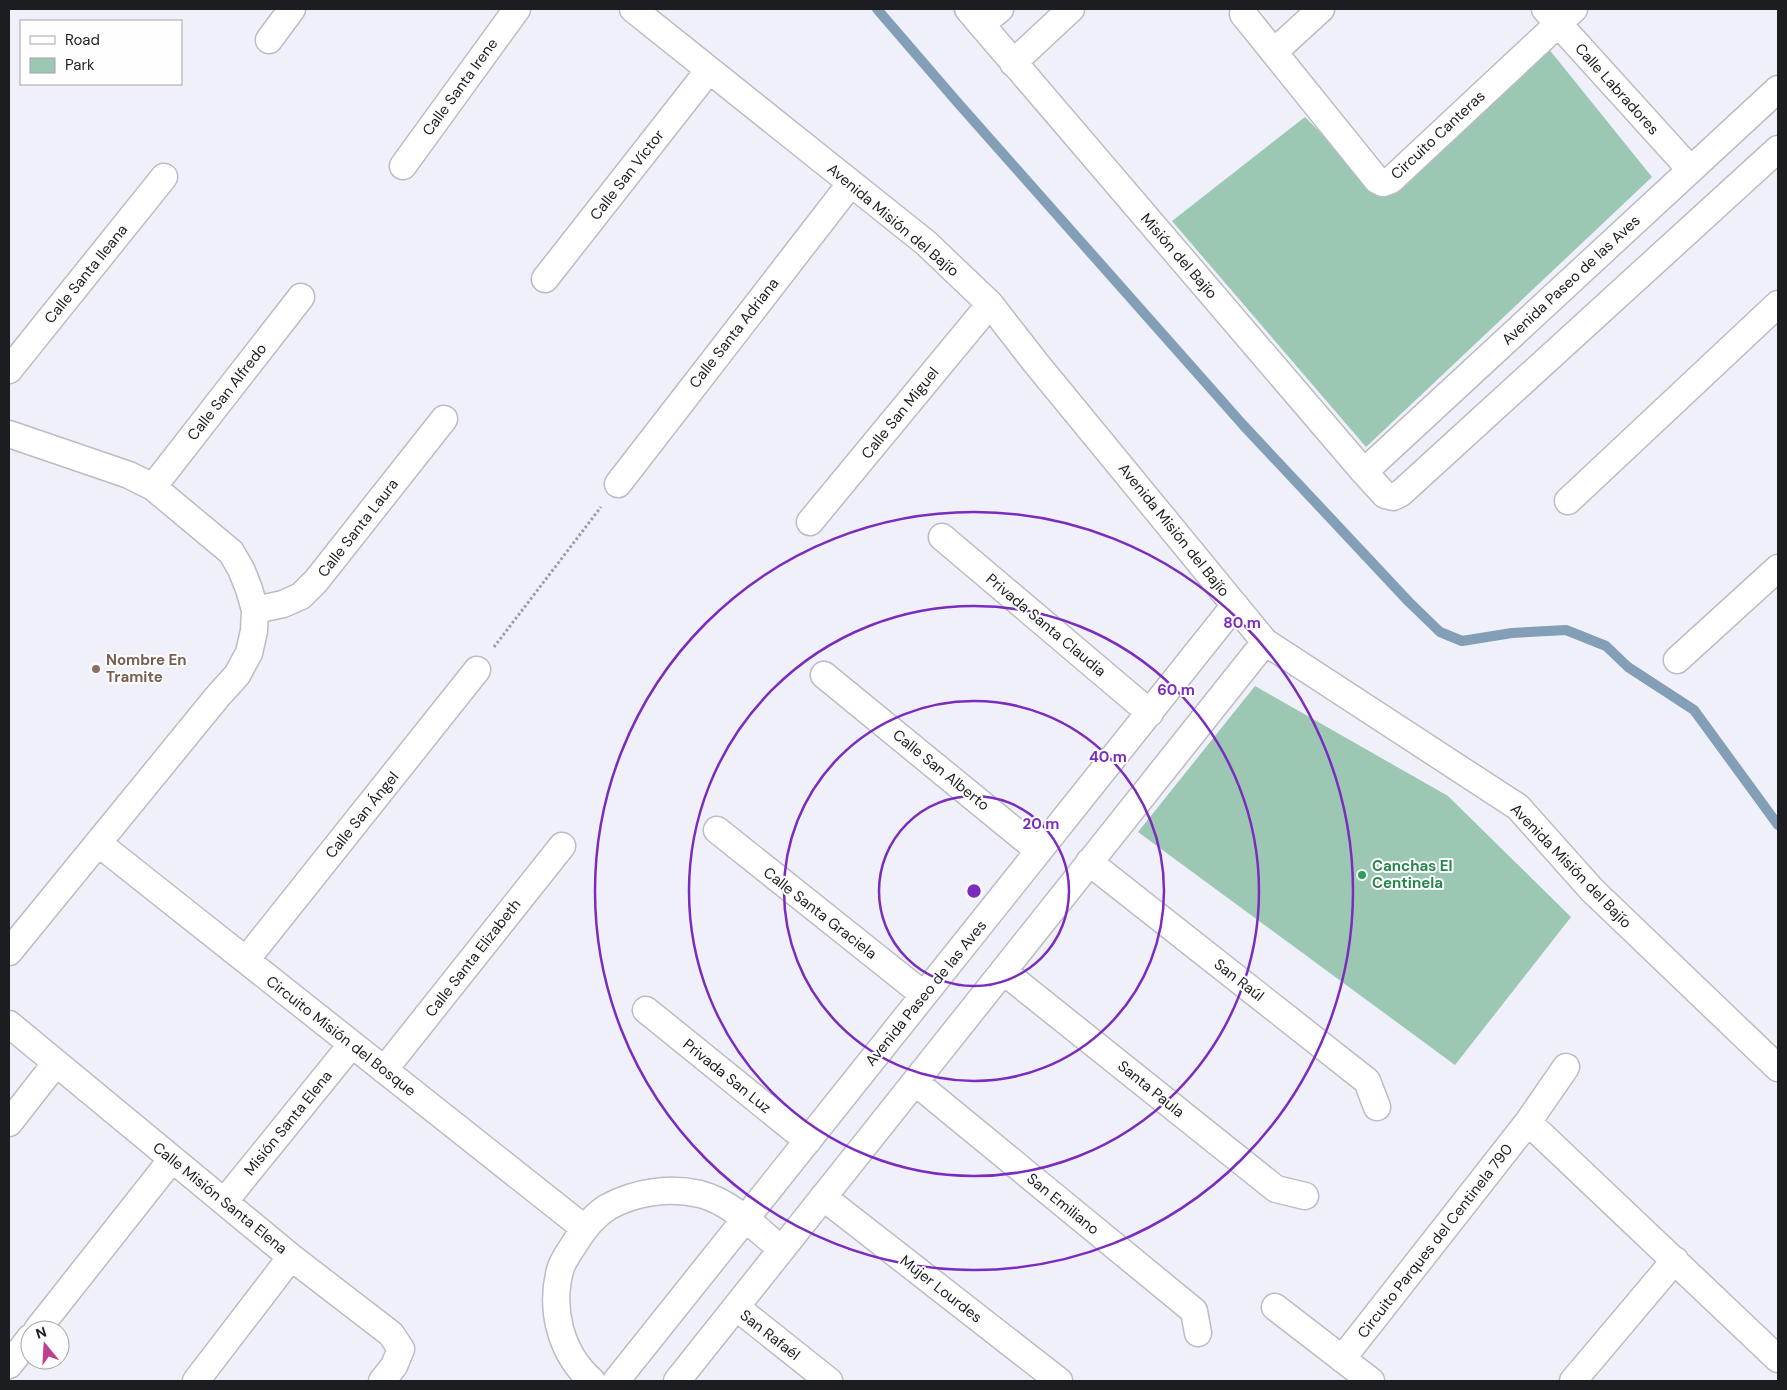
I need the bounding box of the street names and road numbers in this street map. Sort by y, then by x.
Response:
street label: Calle Santa Irene [418,34,502,140]
street label: Calle Labradores [1570,39,1664,139]
street label: Circuito Canteras [1387,86,1489,184]
street label: Calle San Víctor [585,125,669,224]
street label: Avenida Misión del Bajío [823,159,963,281]
street label: Misión del Bajío [1136,209,1222,303]
street label: Avenida Paseo de las Aves [1498,211,1644,349]
street label: Calle Santa Ileana [40,220,132,328]
street label: Calle Santa Adriana [685,274,783,392]
street label: Calle San Alfredo [183,339,271,445]
street label: Calle San Miguel [857,363,943,463]
street label: Avenida Misión del Bajío [1114,459,1234,601]
street label: Calle Santa Laura [313,475,403,581]
street label: Privada Santa Claudia [982,569,1110,681]
street label: Calle San Alberto [889,725,994,815]
street label: Calle San Ángel [321,767,403,863]
street label: Avenida Misión del Bajío [1506,799,1636,933]
street label: Calle Santa Graciela [759,862,881,964]
street label: Calle Santa Elizabeth [421,895,525,1021]
street label: Avenida Paseo de las Aves [861,916,991,1070]
street label: San Raúl [1210,954,1268,1006]
street label: Circuito Misión del Bosque [262,971,420,1101]
street label: Privada San Luz [679,1034,775,1118]
street label: Santa Paula [1114,1056,1188,1122]
street label: Misión Santa Elena [239,1066,337,1180]
street label: Calle Misión Santa Elena [149,1137,291,1259]
street label: Circuito Parques del Centinela 790 [1353,1140,1517,1342]
street label: San Emiliano [1023,1169,1103,1239]
street label: Mujer Lourdes [896,1251,986,1327]
street label: San Rafaél [736,1305,804,1365]

